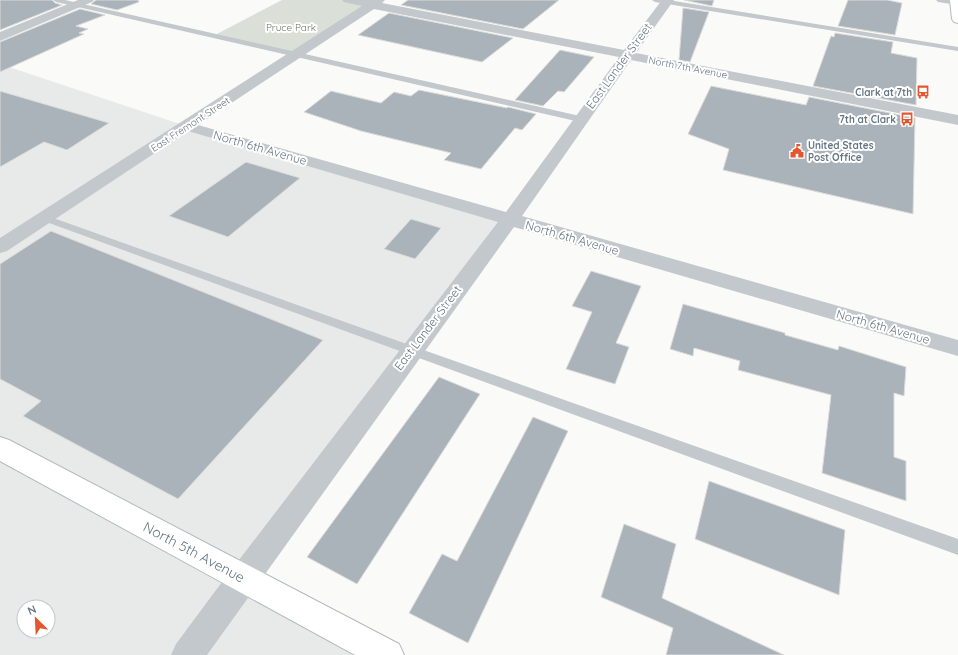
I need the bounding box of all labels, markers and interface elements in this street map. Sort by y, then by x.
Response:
street label: East Lander Street [582,20,655,112]
park label: Pruce Park [266,21,316,34]
street label: North 7th Avenue [647,53,729,82]
bus stop icon: Clark at 7th [915,84,931,100]
place label: Clark at 7th [855,86,912,99]
street label: East Fremont Street [148,94,233,155]
bus stop icon: 7th at Clark [899,111,915,127]
place label: 7th at Clark [839,113,896,126]
street label: North 6th Avenue [212,127,309,168]
place label: United States Post Office [808,139,874,164]
public building icon: United States Post Office [789,143,805,159]
street label: North 6th Avenue [524,217,621,258]
street label: East Lander Street [391,282,464,373]
street label: North 6th Avenue [835,306,932,347]
street label: North 5th Avenue [140,518,248,586]
north arrow [16,599,56,639]
text: N [25,602,38,618]

